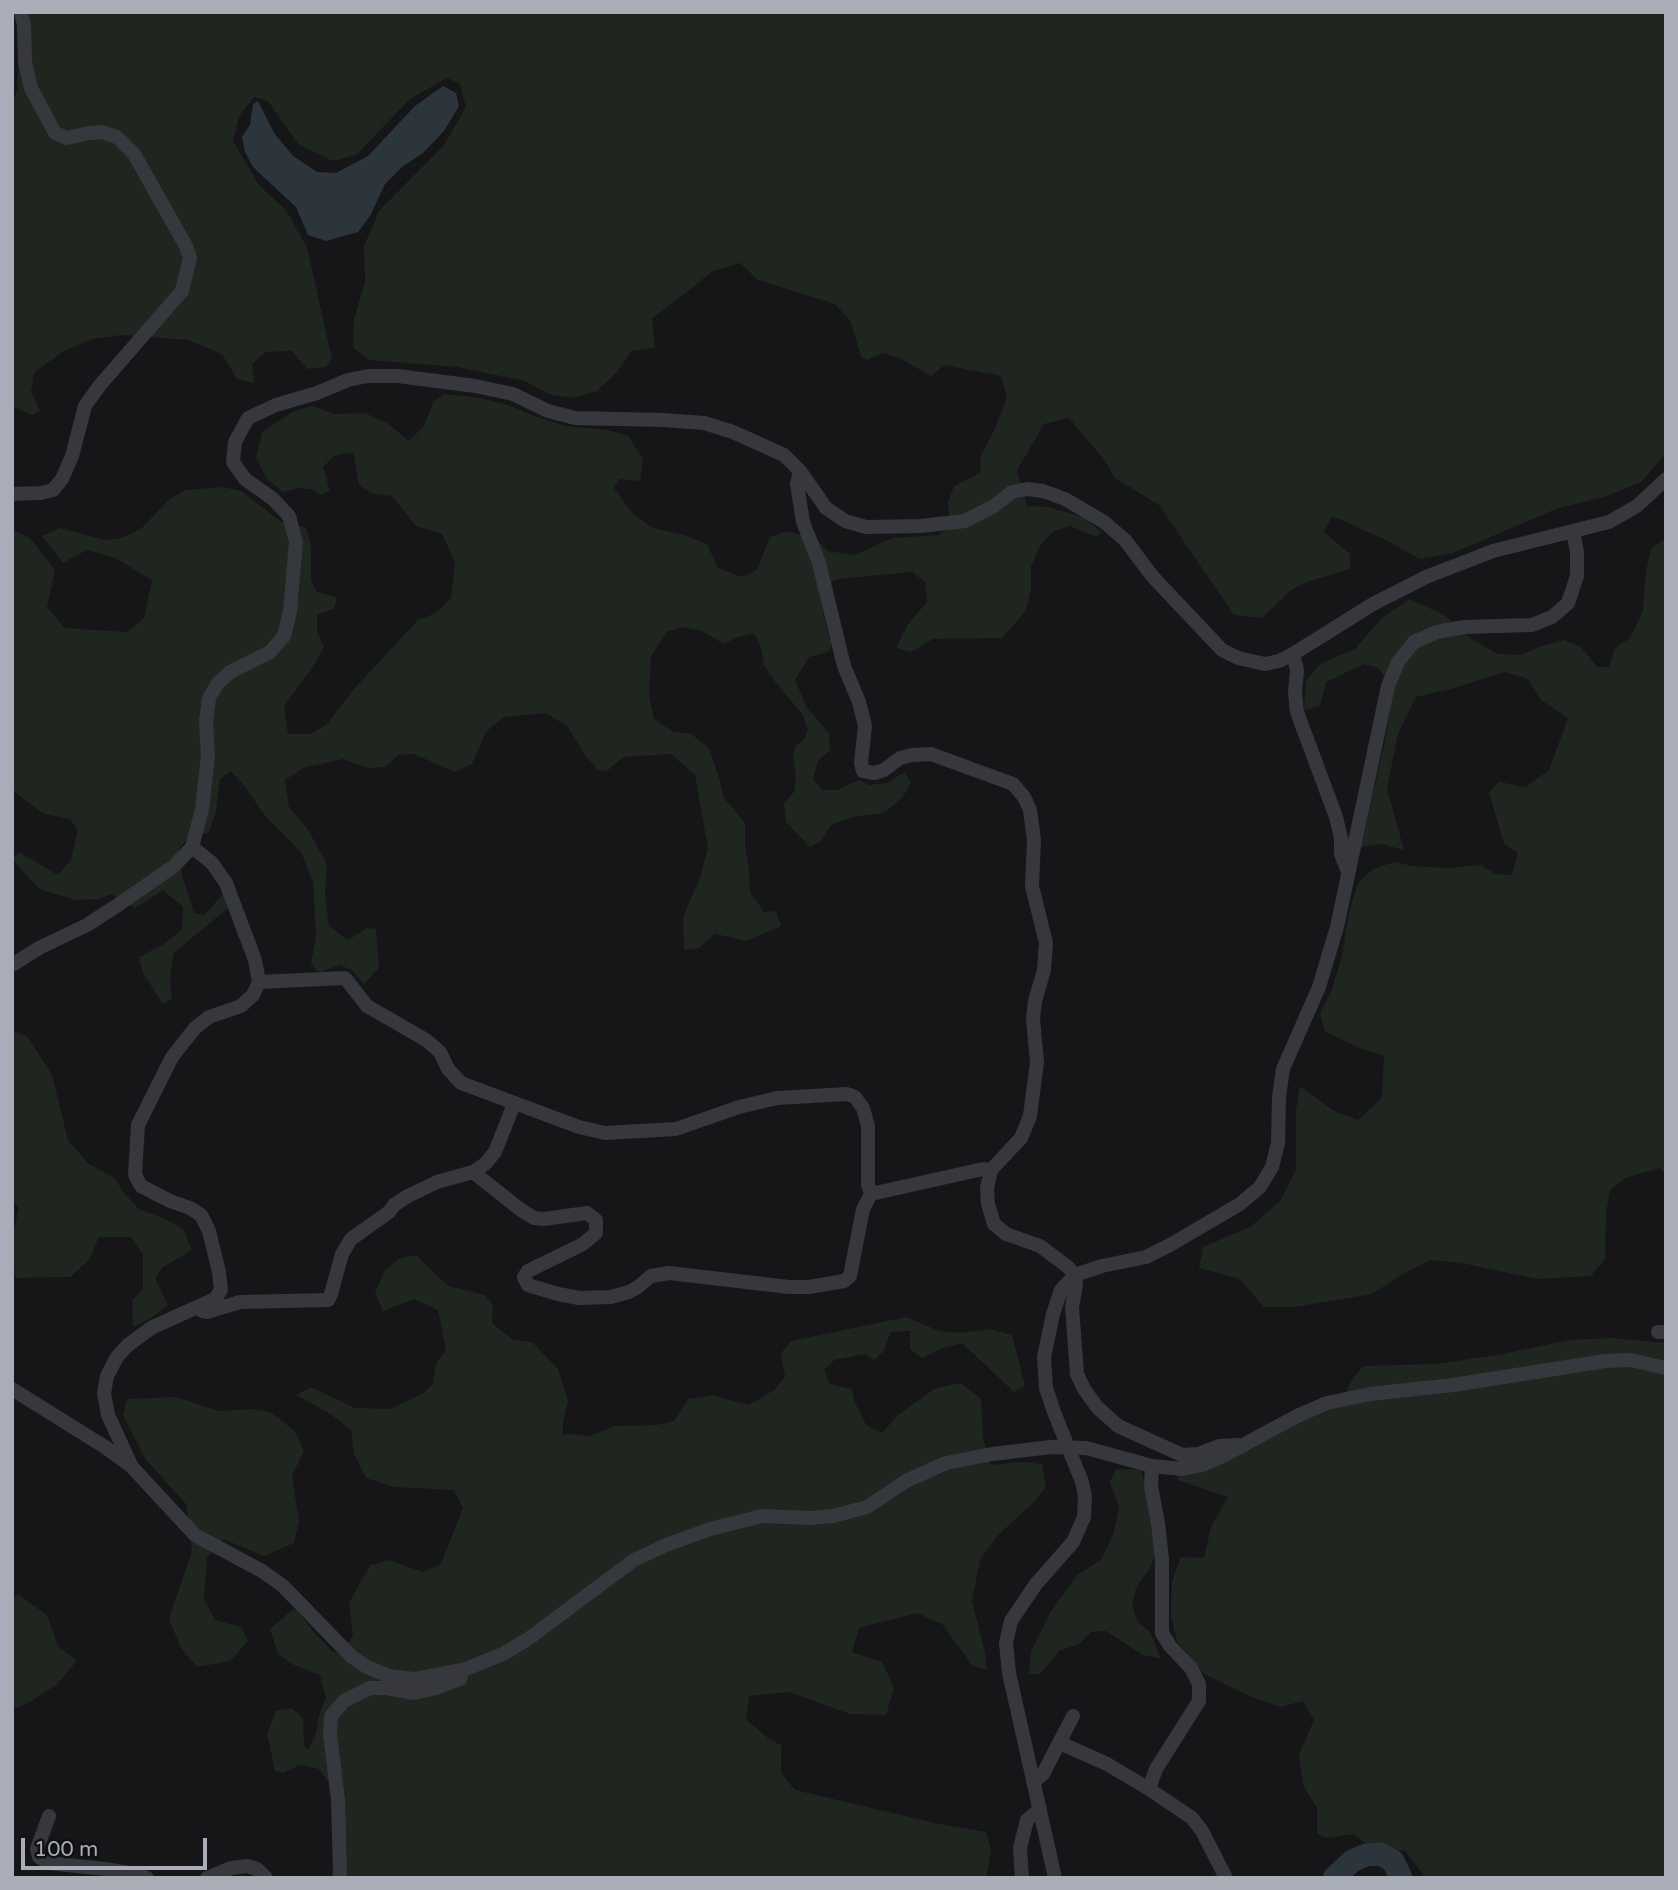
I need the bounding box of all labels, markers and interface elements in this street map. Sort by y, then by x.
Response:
scale bar [24,1824,210,1868]
text: 100 m [34,1837,98,1862]

